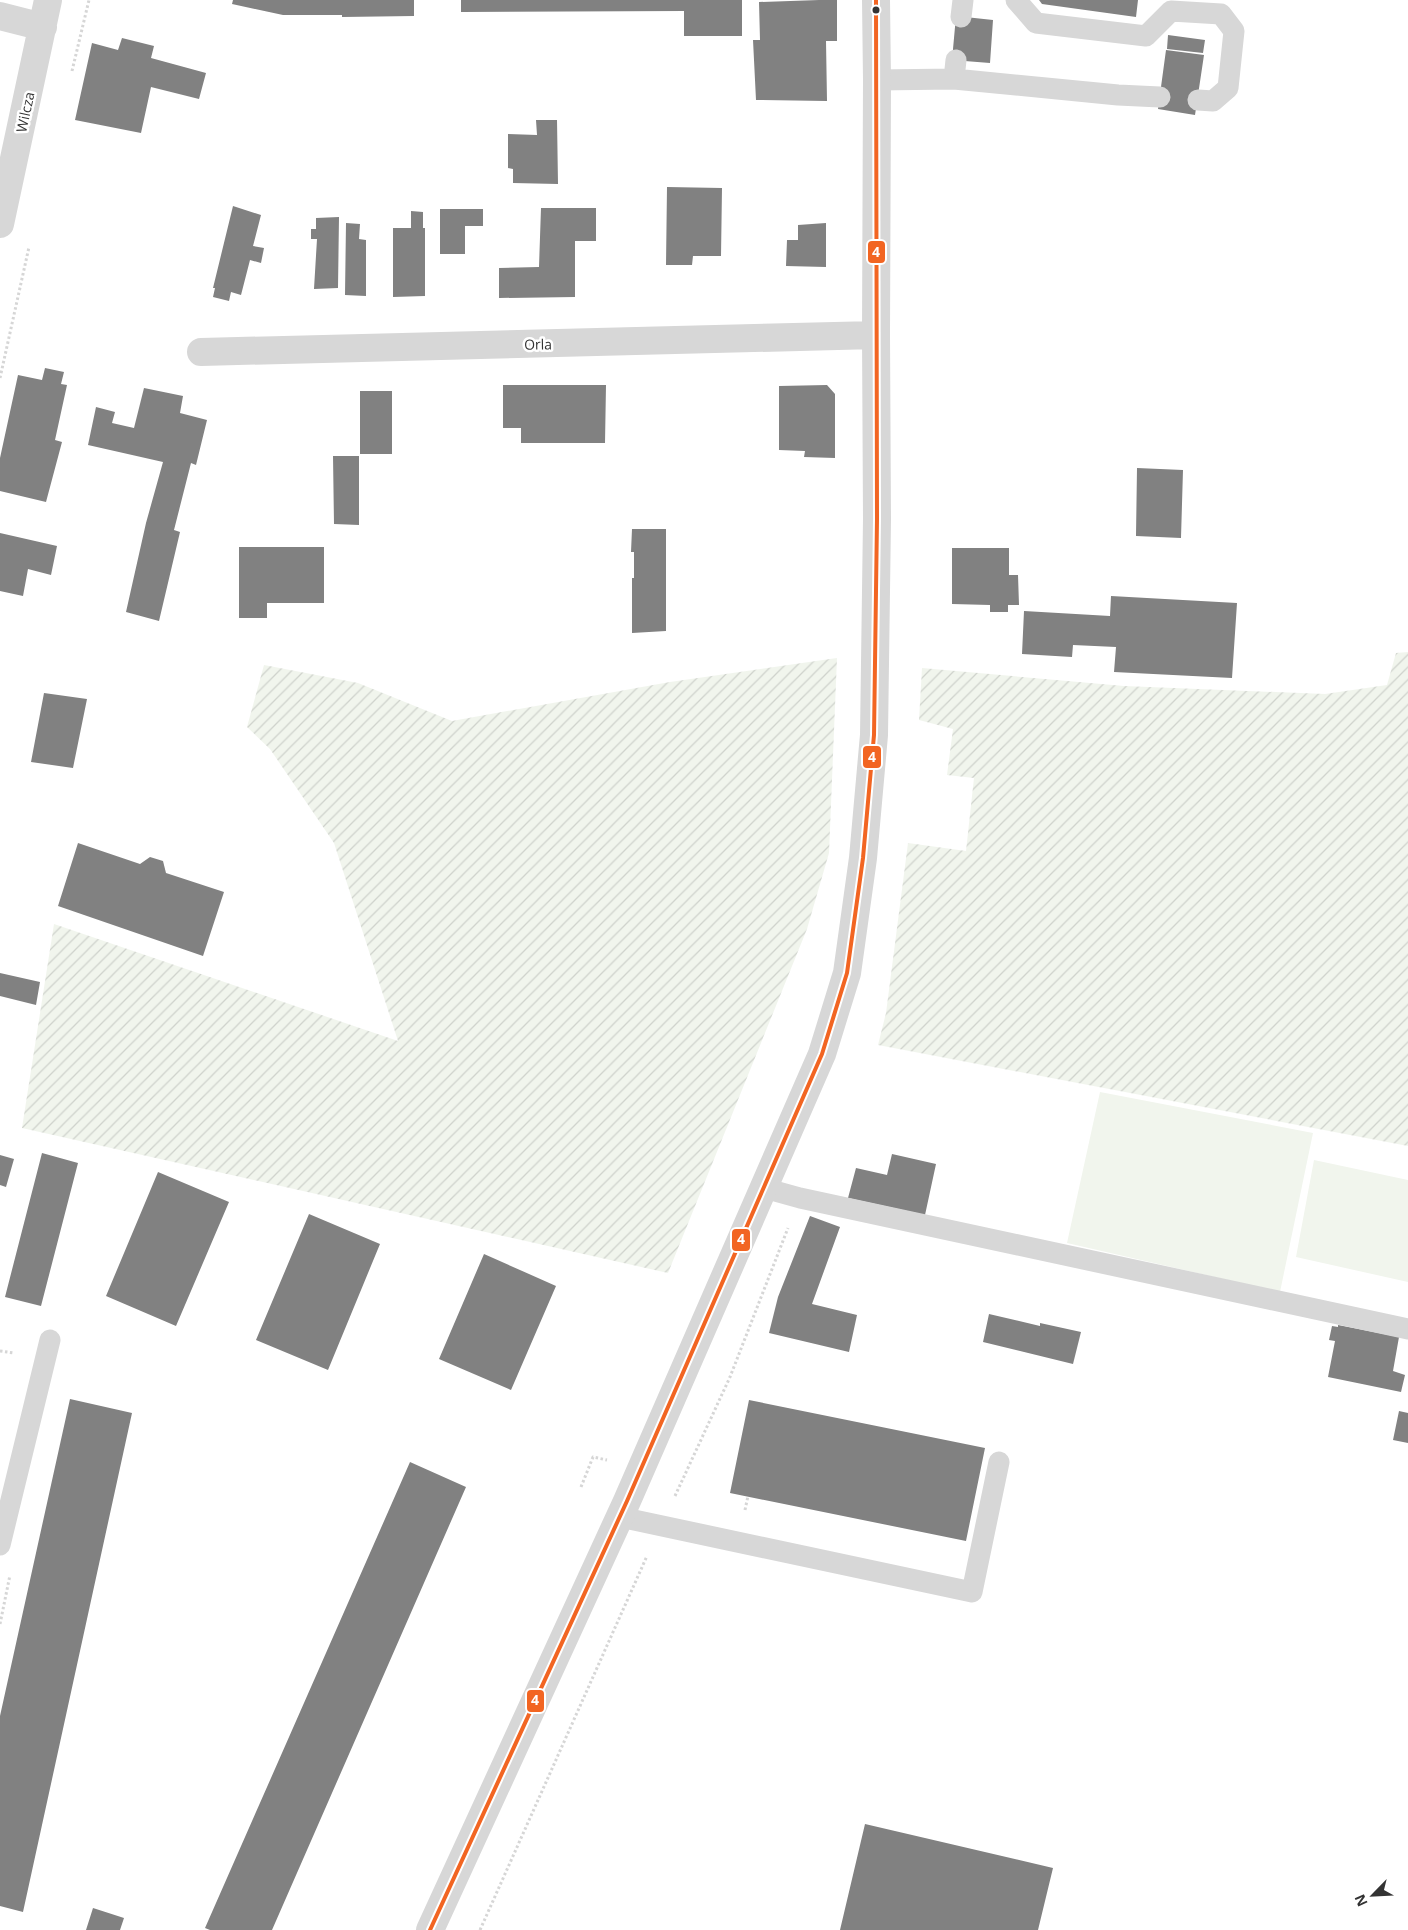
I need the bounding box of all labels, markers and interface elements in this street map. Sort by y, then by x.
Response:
unlabelled marker [871,5,881,15]
street label: Wilcza [11,90,39,134]
line badge: 4 [867,240,886,264]
text: 4 [872,242,880,261]
street label: Orla [524,334,552,354]
line badge: 4 [862,745,882,769]
text: 4 [868,747,876,766]
line badge: 4 [731,1228,751,1252]
text: 4 [737,1229,745,1248]
line badge: 4 [526,1689,545,1713]
text: 4 [531,1690,539,1709]
north arrow [1348,1870,1398,1920]
text: N [1350,1891,1372,1910]

